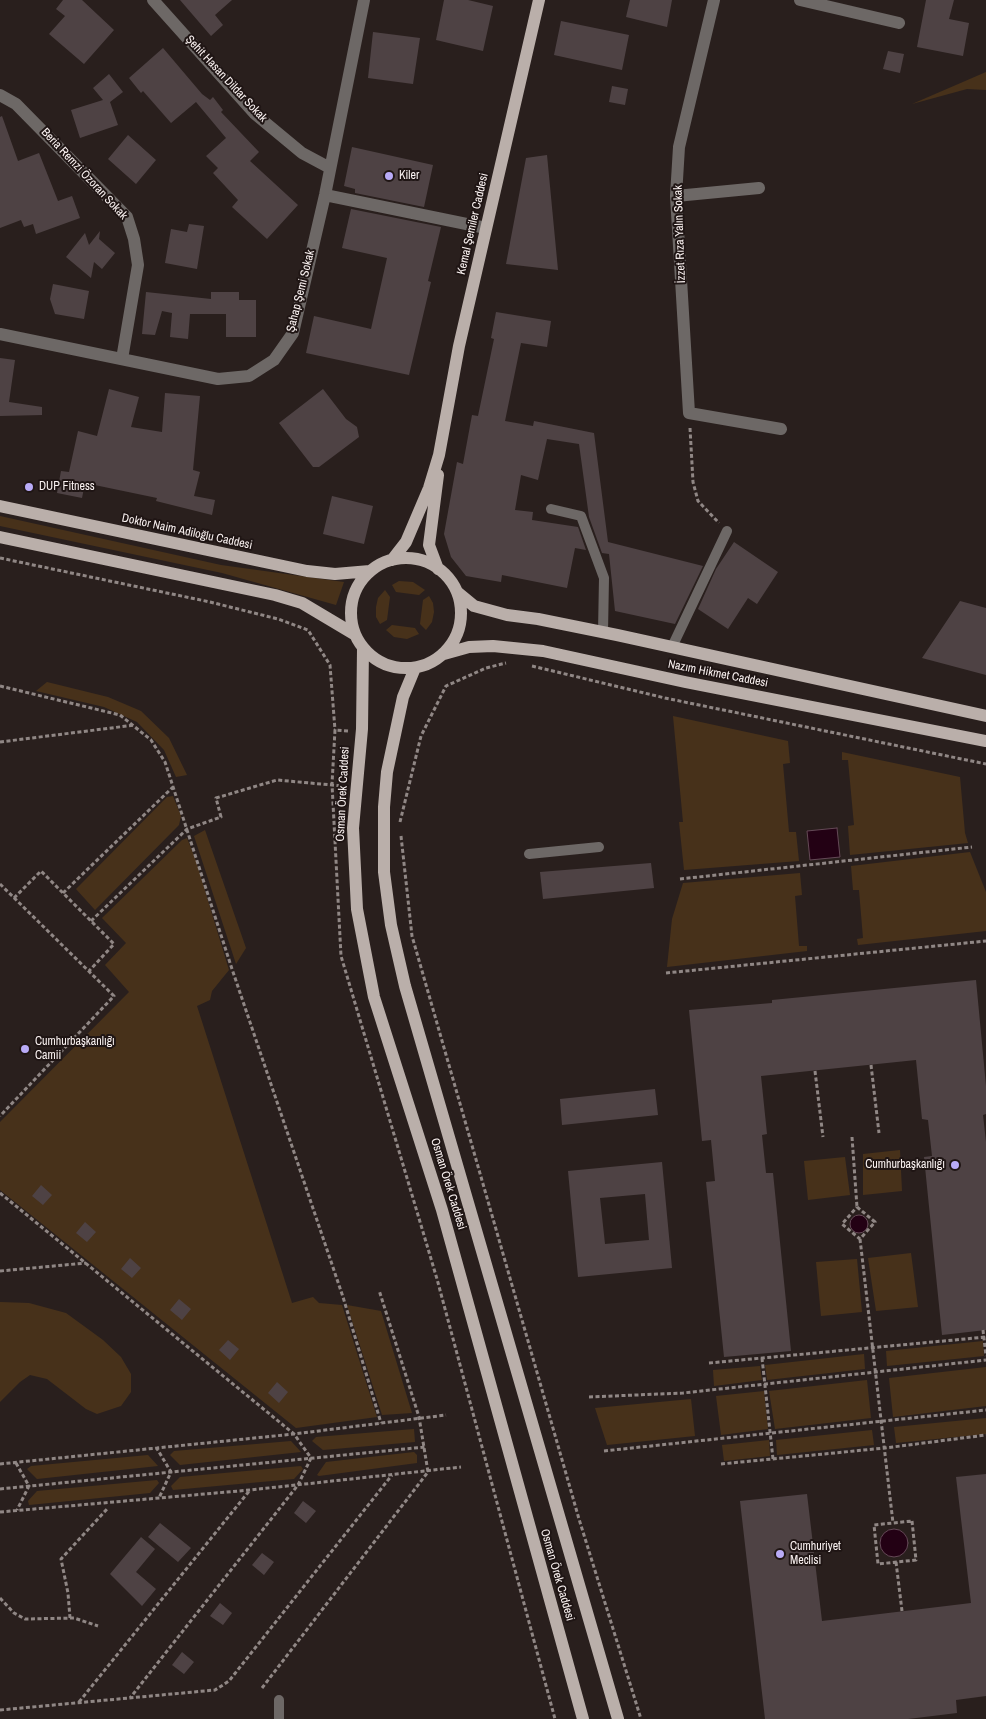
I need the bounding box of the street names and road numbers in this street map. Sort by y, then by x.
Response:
street label: Şehit Hasan Dildar Sokak [182,33,270,125]
street label: Beria Remzi Özoran Sokak [38,125,130,223]
street label: Kemal Şemiler Caddesi [454,172,492,276]
street label: İzzet Rıza Yalın Sokak [671,185,689,283]
street label: Şahap Şemi Sokak [284,248,318,334]
street label: Doktor Naim Adiloğlu Caddesi [121,511,253,553]
street label: Nazım Hikmet Caddesi [667,657,769,691]
street label: Osman Örek Caddesi [333,746,353,842]
street label: Osman Örek Caddesi [427,1136,469,1232]
street label: Osman Örek Caddesi [537,1527,577,1623]

